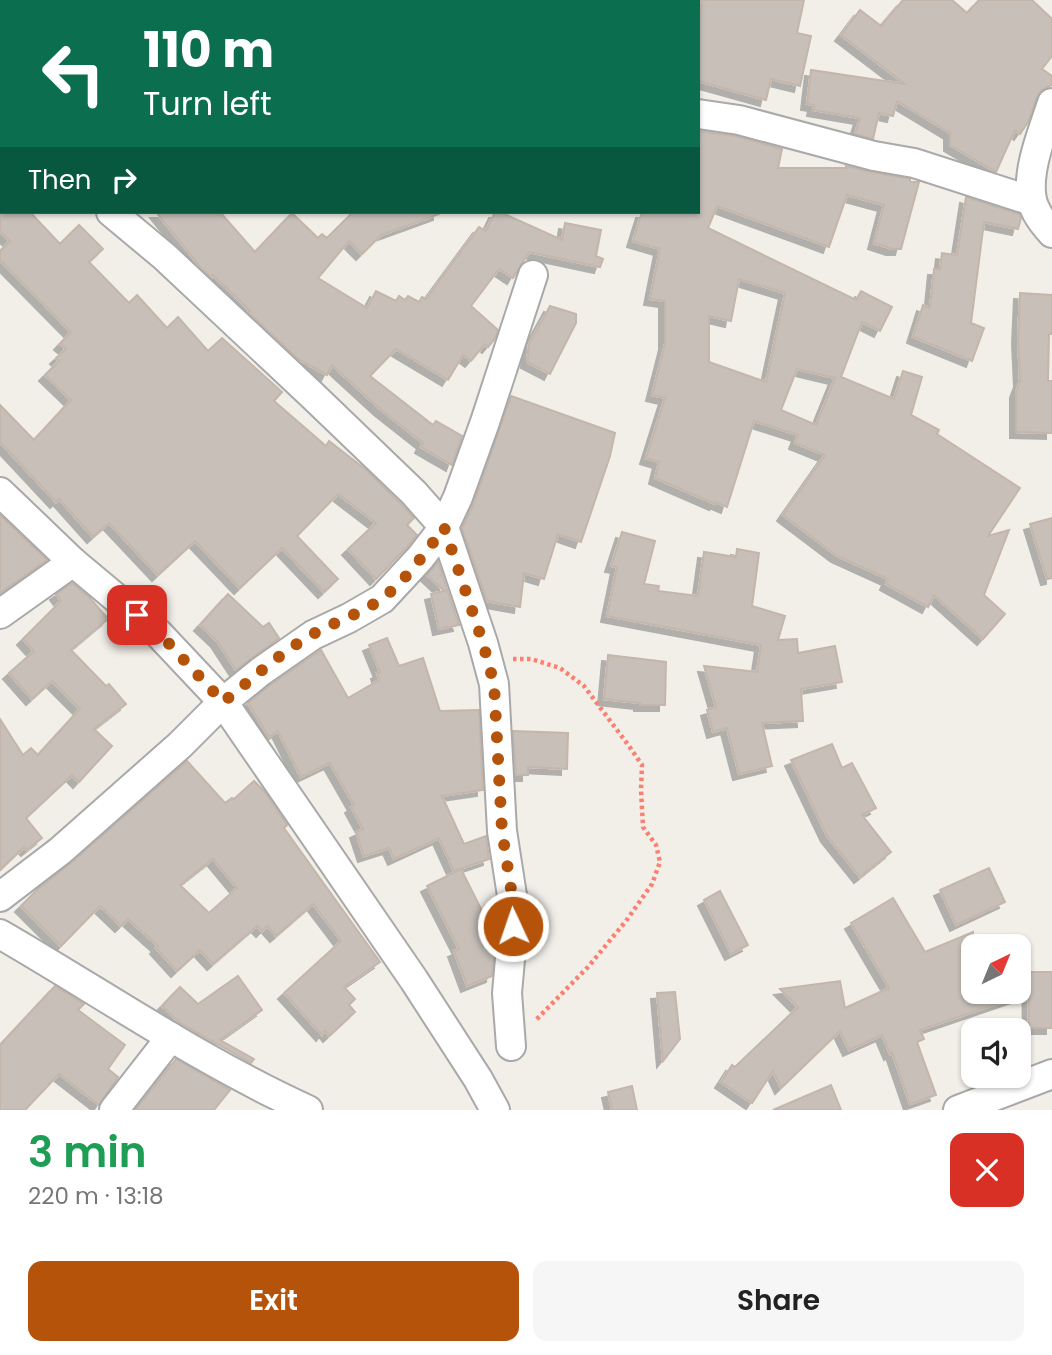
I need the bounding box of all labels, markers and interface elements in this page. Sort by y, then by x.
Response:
text: 110 m [143,16,274,84]
icon: left [28,28,119,119]
text: Turn left [143,81,272,126]
icon: right [105,161,143,199]
text: Then [28,162,91,198]
pin [107,585,167,645]
icon: arrive [118,596,156,634]
position arrow [476,889,550,963]
north arrow [961,934,1031,1004]
map controls [961,934,1031,1088]
button: sound [961,1018,1031,1088]
text: 3 min [28,1123,147,1182]
button: close [950,1133,1024,1207]
text: 220 m · 13:18 [28,1180,164,1212]
button: Exit [28,1261,519,1341]
button: Share [533,1261,1024,1341]

